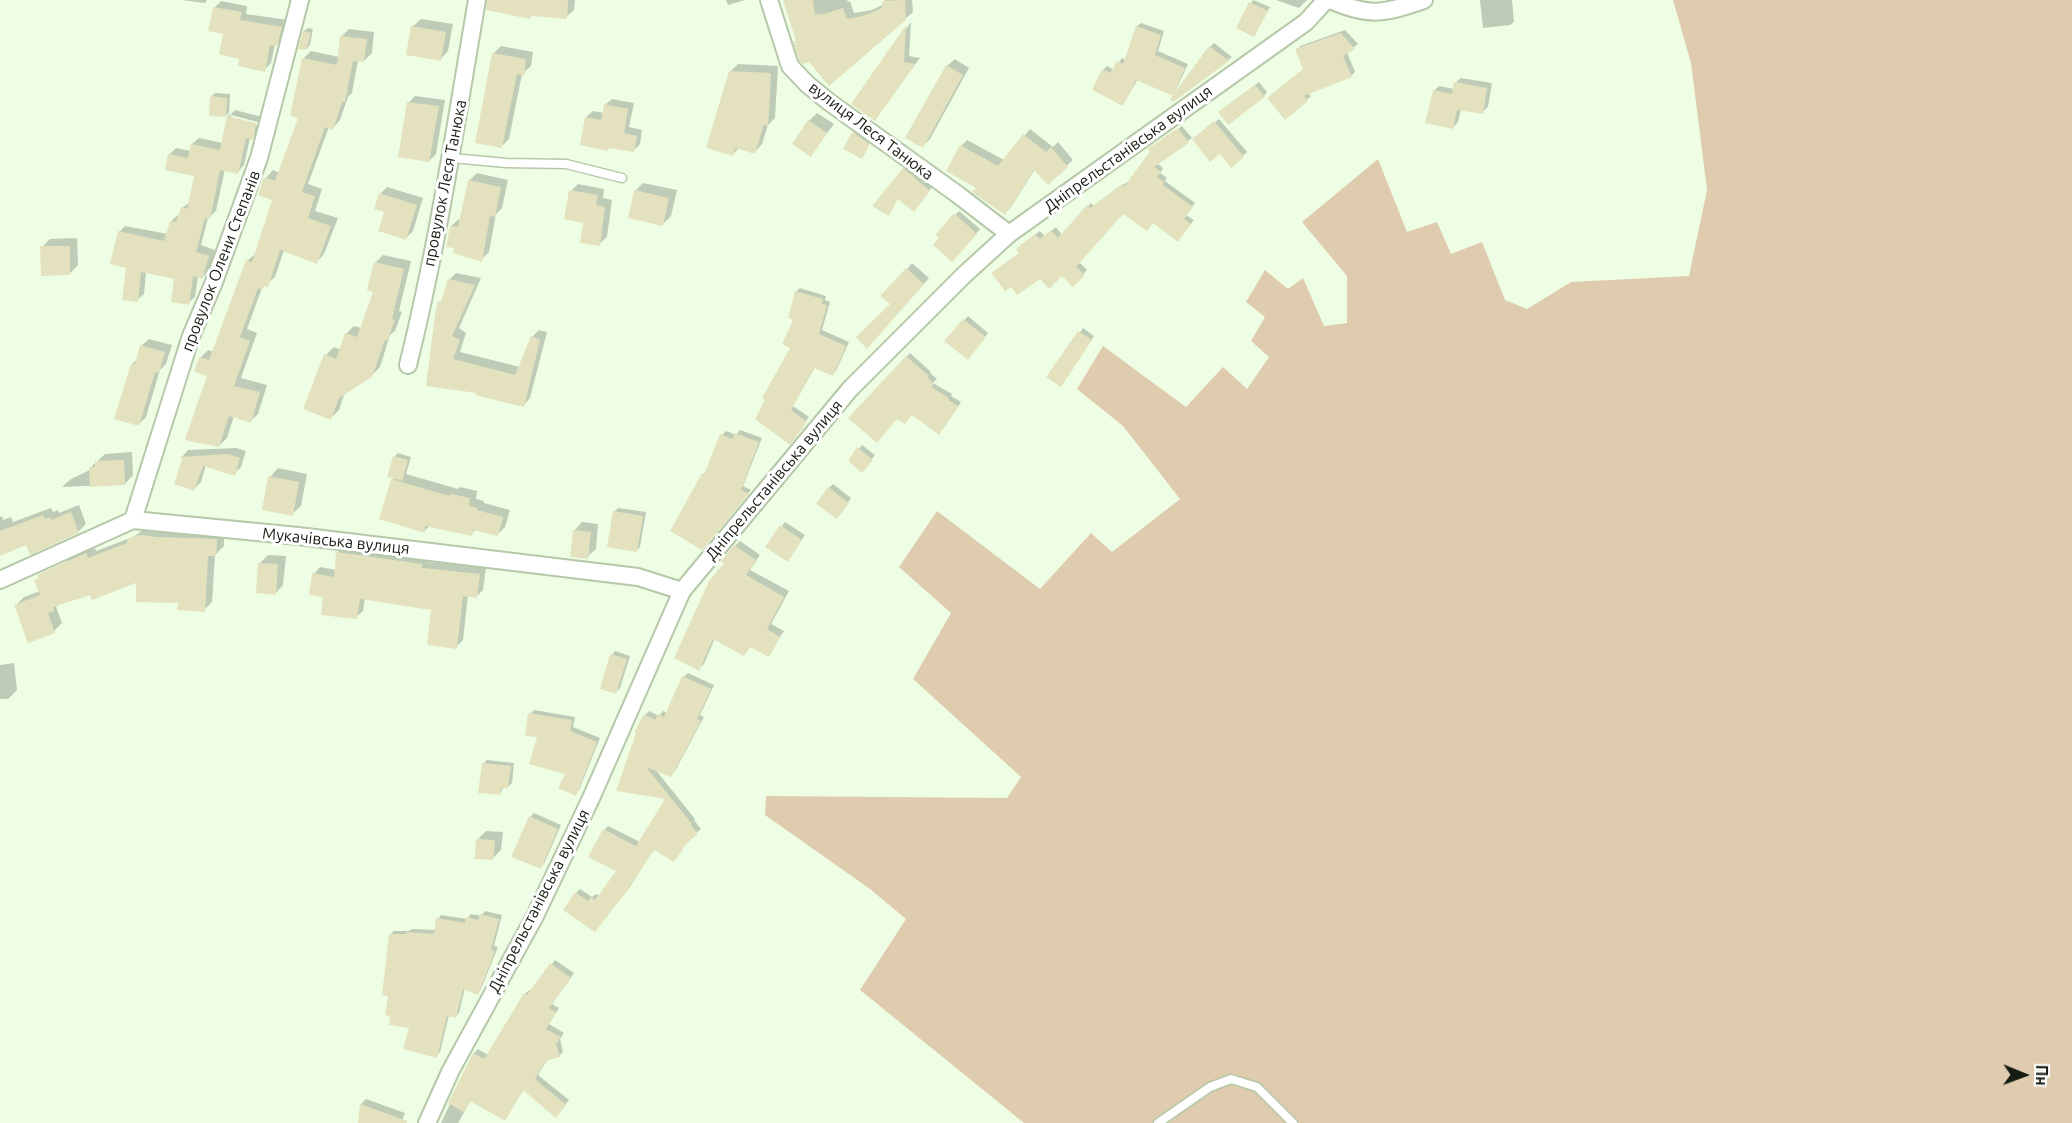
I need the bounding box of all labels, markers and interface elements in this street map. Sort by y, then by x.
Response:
street label: вулиця Леся Танюка [805,78,937,184]
street label: Дніпрельстанівська вулиця [1040,81,1216,217]
street label: провулок Леся Танюка [419,98,471,268]
street label: провулок Олени Степанів [178,168,264,354]
street label: Дніпрельстанівська вулиця [701,396,847,564]
street label: Мукачівська вулиця [261,524,411,558]
street label: Дніпрельстанівська вулиця [484,806,594,996]
north arrow [1994,1045,2054,1105]
text: Пн [2033,1065,2051,1086]

